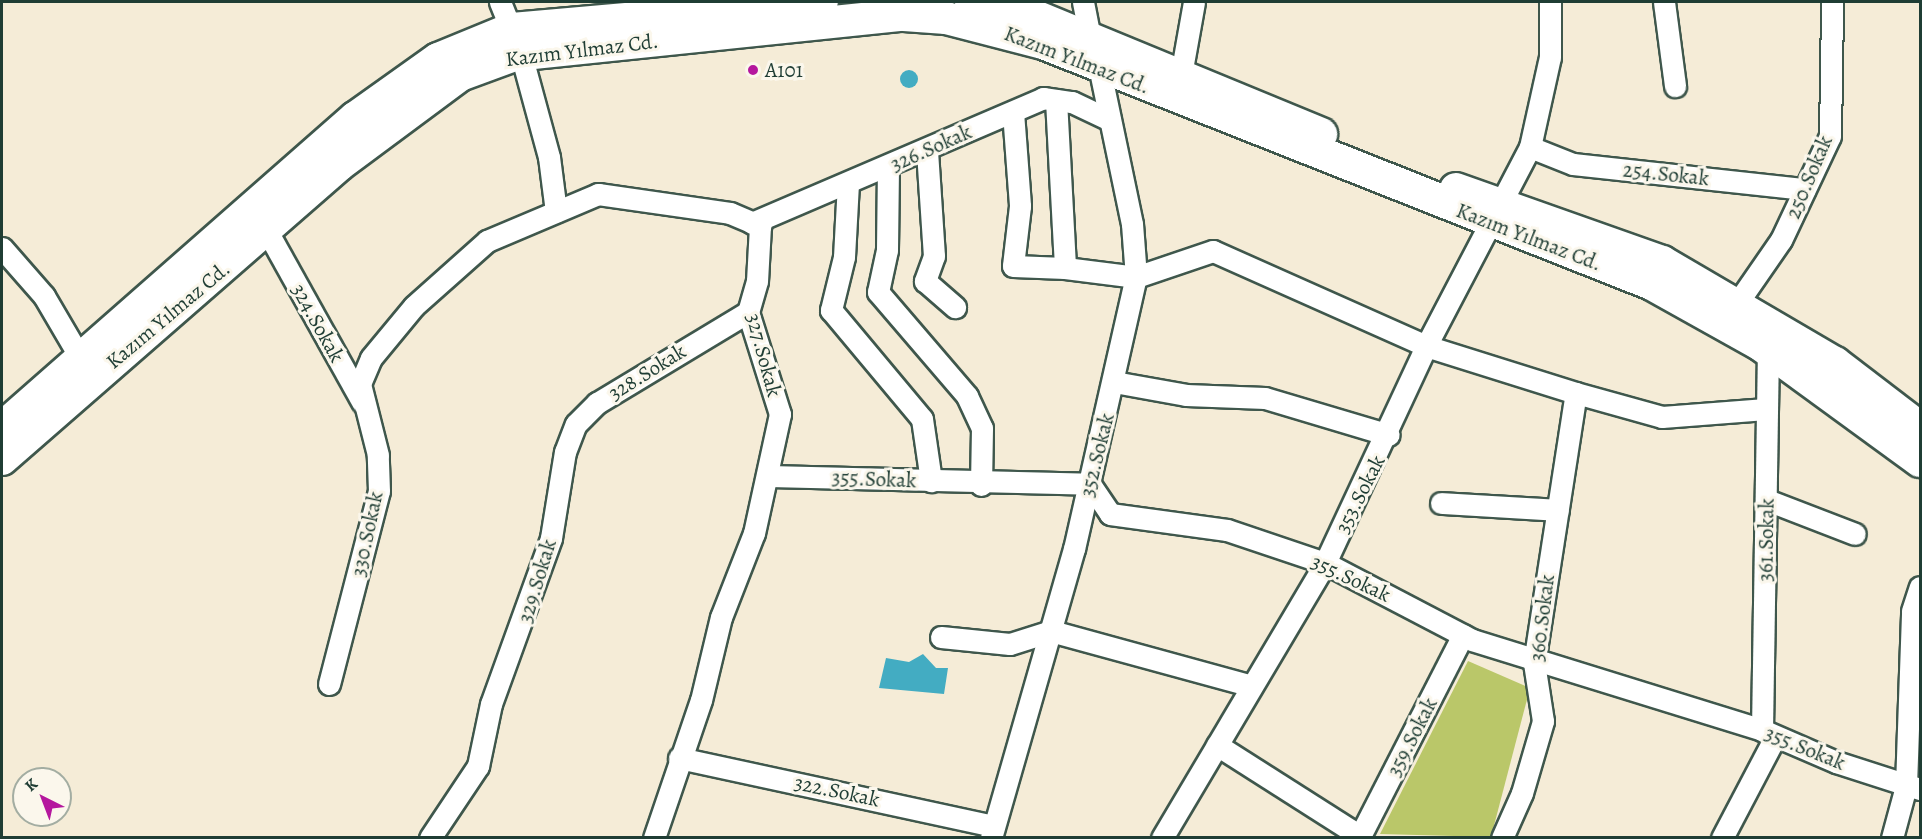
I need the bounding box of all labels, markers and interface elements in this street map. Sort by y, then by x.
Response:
street label: Kazım Yılmaz Cd. [1001,21,1153,99]
street label: Kazım Yılmaz Cd. [504,28,660,72]
place label: A101 [765,57,803,83]
marker: A101 [746,63,760,77]
street label: 326.Sokak [886,119,976,177]
street label: 250.Sokak [1780,132,1838,222]
street label: 254.Sokak [1622,157,1710,191]
street label: Kazım Yılmaz Cd. [1453,198,1605,276]
street label: Kazım Yılmaz Cd. [101,256,235,374]
street label: 324.Sokak [286,279,350,367]
street label: 327.Sokak [741,311,787,399]
street label: 328.Sokak [604,338,690,406]
street label: 352.Sokak [1074,410,1120,500]
street label: 353.Sokak [1330,451,1390,537]
street label: 355.Sokak [831,465,917,493]
street label: 330.Sokak [346,489,388,579]
street label: 361.Sokak [1753,498,1779,582]
street label: 329.Sokak [512,536,562,626]
street label: 355.Sokak [1307,549,1395,607]
street label: 360.Sokak [1524,573,1560,663]
street label: 359.Sokak [1381,693,1443,781]
street label: 355.Sokak [1761,720,1849,776]
north arrow [12,767,72,827]
street label: 322.Sokak [792,770,882,812]
text: K [20,773,43,797]

